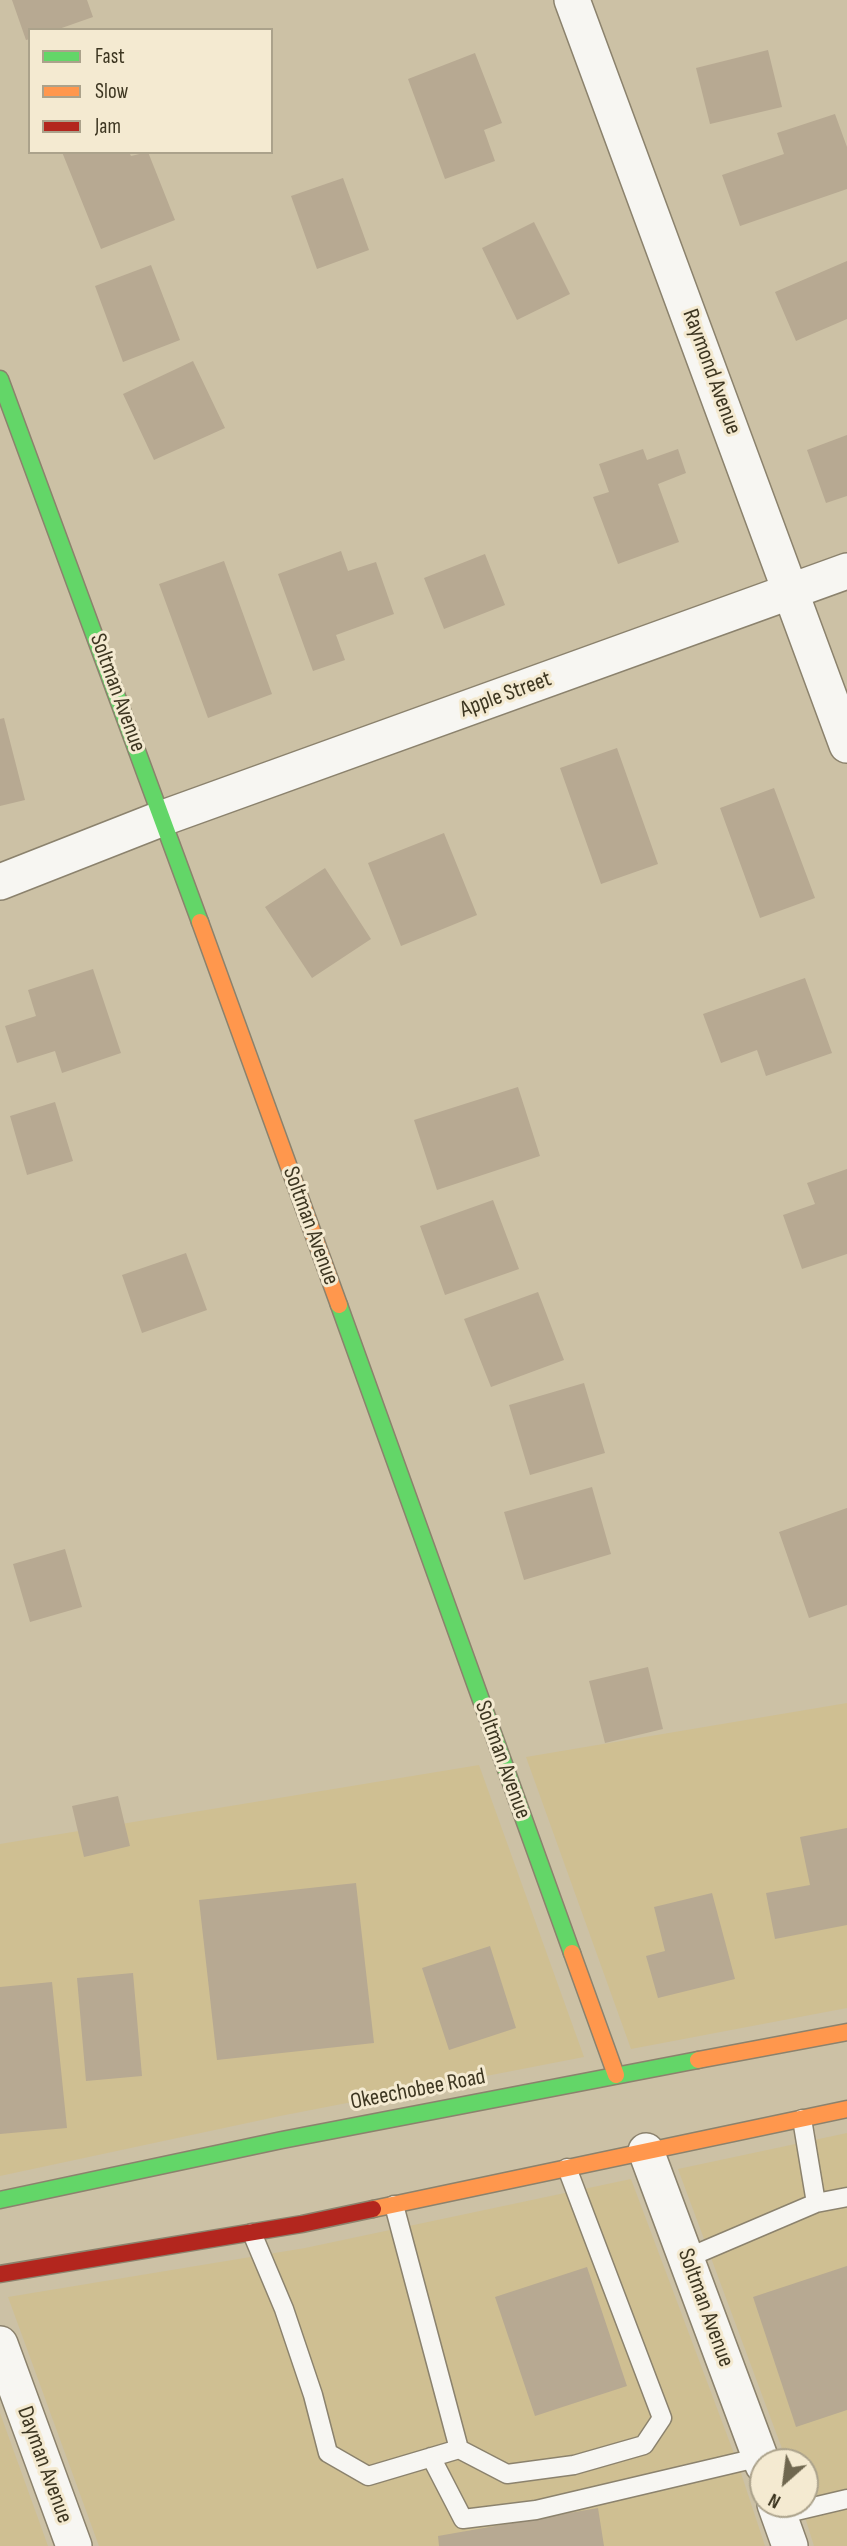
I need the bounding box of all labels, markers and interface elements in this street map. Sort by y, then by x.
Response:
legend [28,28,273,154]
text: Fast [95,44,125,69]
text: Slow [95,79,128,104]
text: Jam [95,114,121,139]
street label: Raymond Avenue [676,305,746,439]
street label: Soltman Avenue [83,630,151,756]
street label: Apple Street [457,666,555,724]
street label: Soltman Avenue [276,1163,344,1289]
street label: Soltman Avenue [468,1697,536,1823]
street label: Okeechobee Road [348,2063,488,2117]
street label: Soltman Avenue [671,2245,739,2371]
street label: Dayman Avenue [10,2403,78,2527]
north arrow [749,2448,819,2518]
text: N [765,2488,785,2513]

